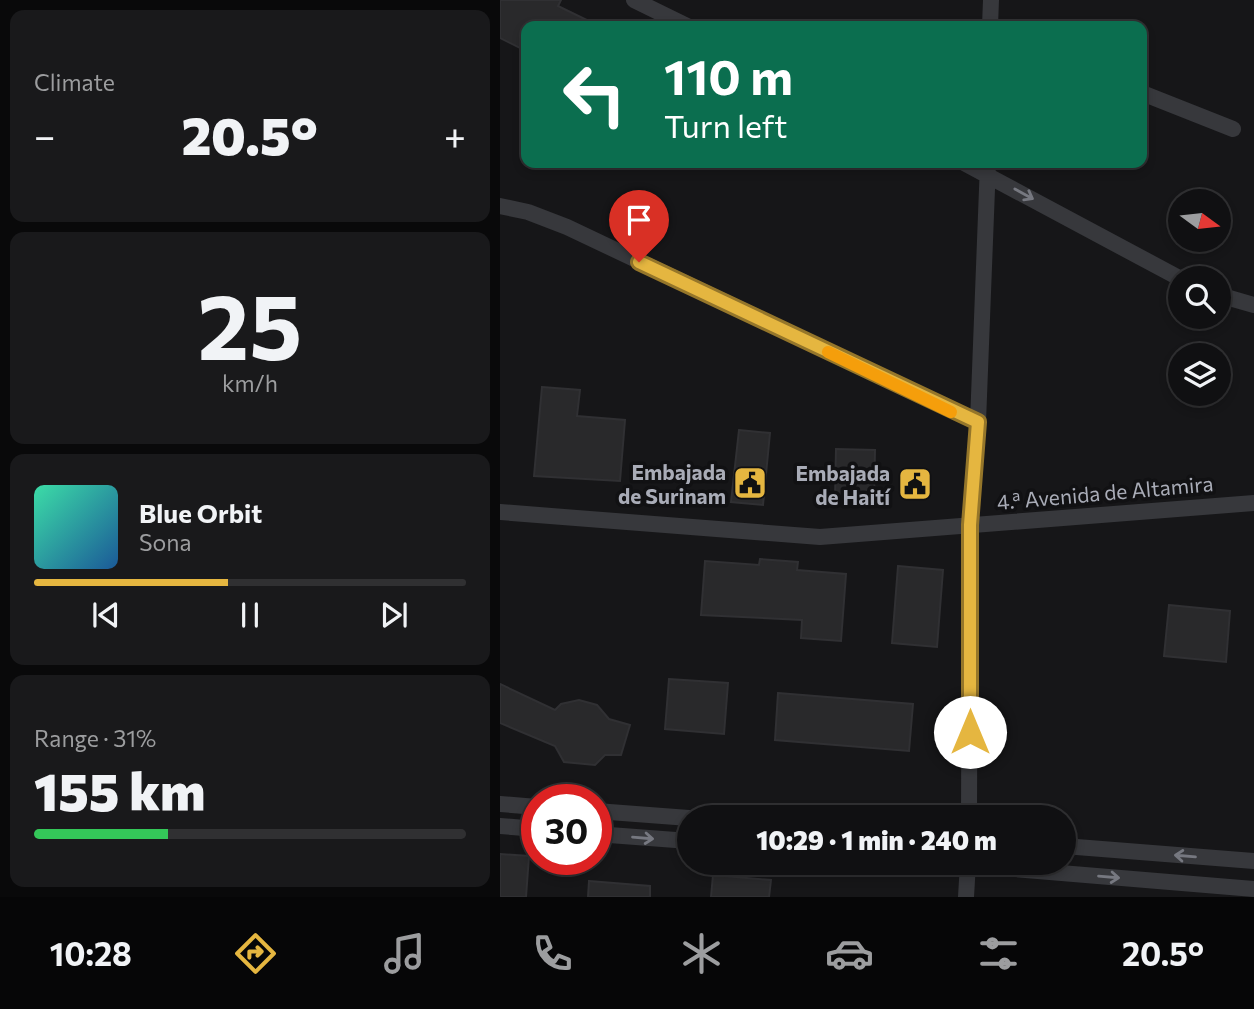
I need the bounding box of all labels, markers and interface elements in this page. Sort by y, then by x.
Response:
text: 110 m [664,45,793,105]
icon: left [549,49,640,140]
text: Climate [34,68,115,96]
text: 20.5° [181,102,318,166]
text: Turn left [664,105,788,145]
text: − [34,111,56,158]
text: + [444,111,466,158]
one-way arrow [1014,187,1034,201]
north arrow [1168,189,1232,252]
map controls [1168,189,1231,406]
pin [609,190,669,262]
icon: arrive [620,201,658,239]
button: search [1168,266,1231,329]
text: 25 [198,267,302,379]
button: layers [1168,343,1231,406]
text: km/h [222,369,278,397]
place label: Embajada de Surinam [618,459,726,508]
place label: Embajada de Haití [795,460,891,509]
public building icon: Embajada de Surinam [731,464,769,502]
public building icon: Embajada de Haití [896,465,934,503]
street label: 4.ª Avenida de Altamira [996,470,1214,514]
text: Blue Orbit [139,497,262,528]
text: Sona [139,528,191,556]
icon: previous [87,596,125,634]
icon: pause [231,596,269,634]
icon: next [375,596,413,634]
position arrow [933,695,1007,769]
text: Range · 31% [34,724,156,752]
text: 155 km [34,758,206,822]
speed limit sign: 30 [521,784,612,875]
text: 10:29 · 1 min · 240 m [756,824,997,855]
one-way arrow [631,832,653,845]
one-way arrow [1175,849,1197,862]
one-way arrow [1097,871,1120,884]
icon: directions [231,929,280,978]
icon: music [380,929,429,978]
icon: phone [528,929,577,978]
icon: climate [677,929,726,978]
icon: car [825,929,874,978]
icon: filters [974,929,1023,978]
text: 10:28 [50,933,132,973]
text: 20.5° [1122,933,1204,973]

